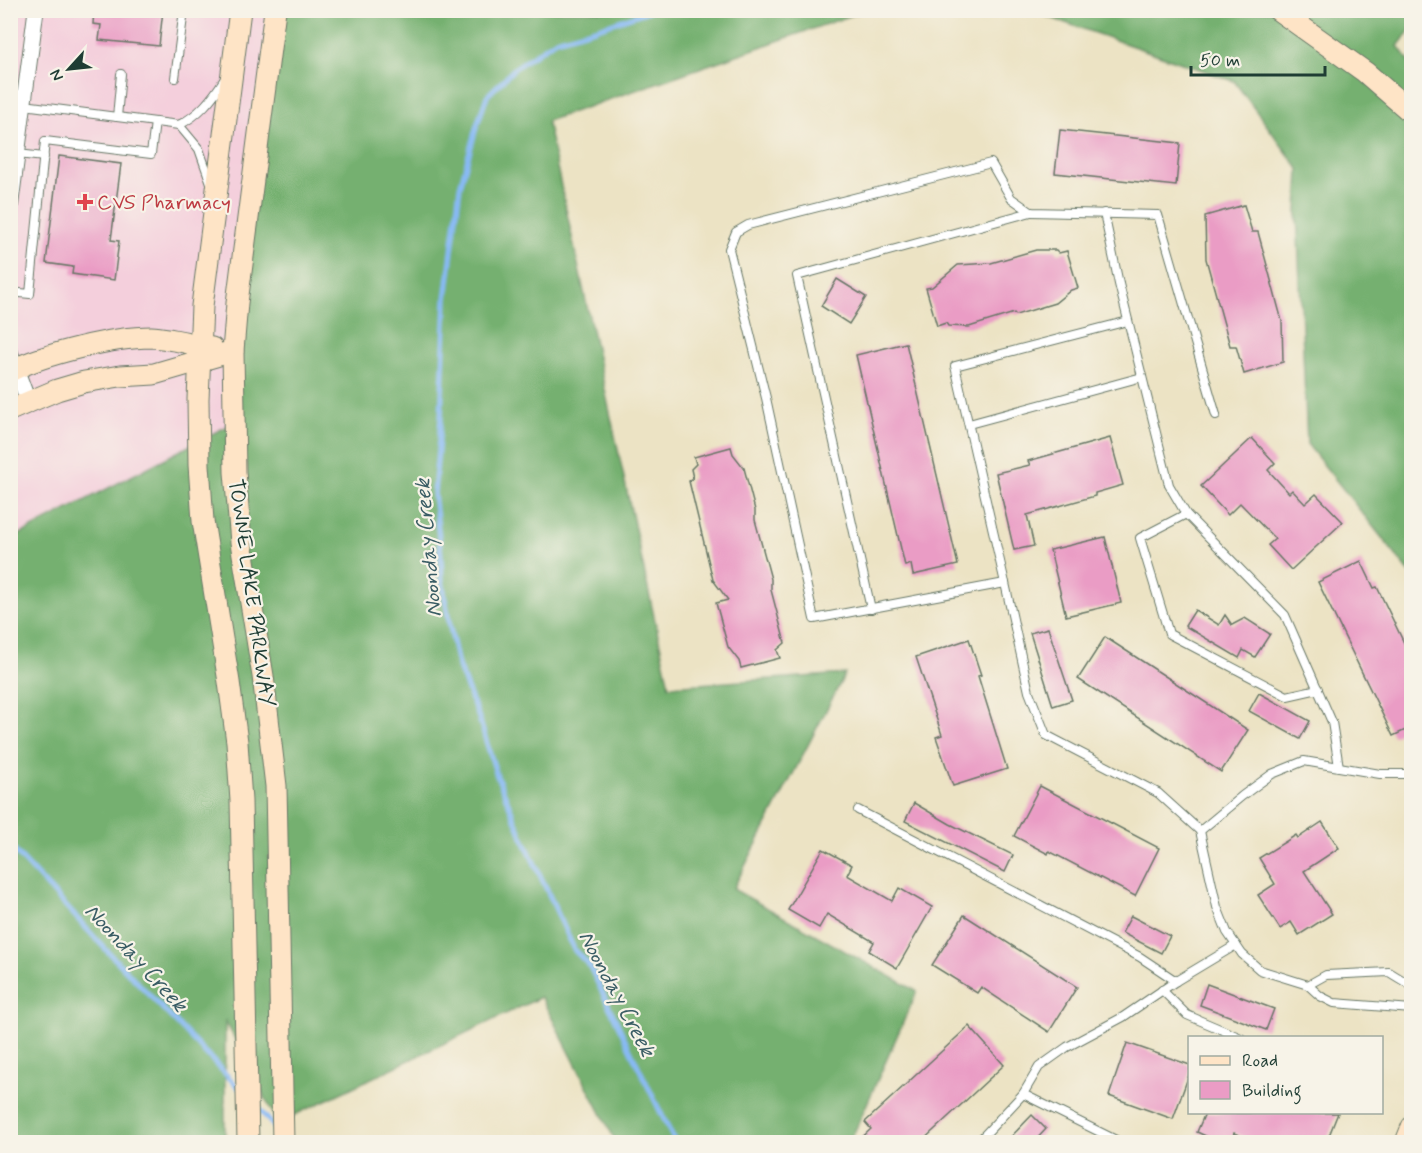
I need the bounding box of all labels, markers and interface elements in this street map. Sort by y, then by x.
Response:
north arrow [39,39,99,99]
scale bar [1191,39,1324,77]
text: 50 m [1200,49,1240,73]
text: N [45,66,69,85]
place label: CVS Pharmacy [97,189,231,217]
marker: CVS Pharmacy [78,195,92,209]
water label: Noonday Creek [409,476,449,618]
street label: TOWNE LAKE PARKWAY [221,477,281,709]
water label: Noonday Creek [78,898,194,1020]
water label: Noonday Creek [571,926,662,1063]
legend [1188,1036,1383,1114]
text: Road [1242,1049,1278,1073]
text: Building [1242,1079,1302,1105]

